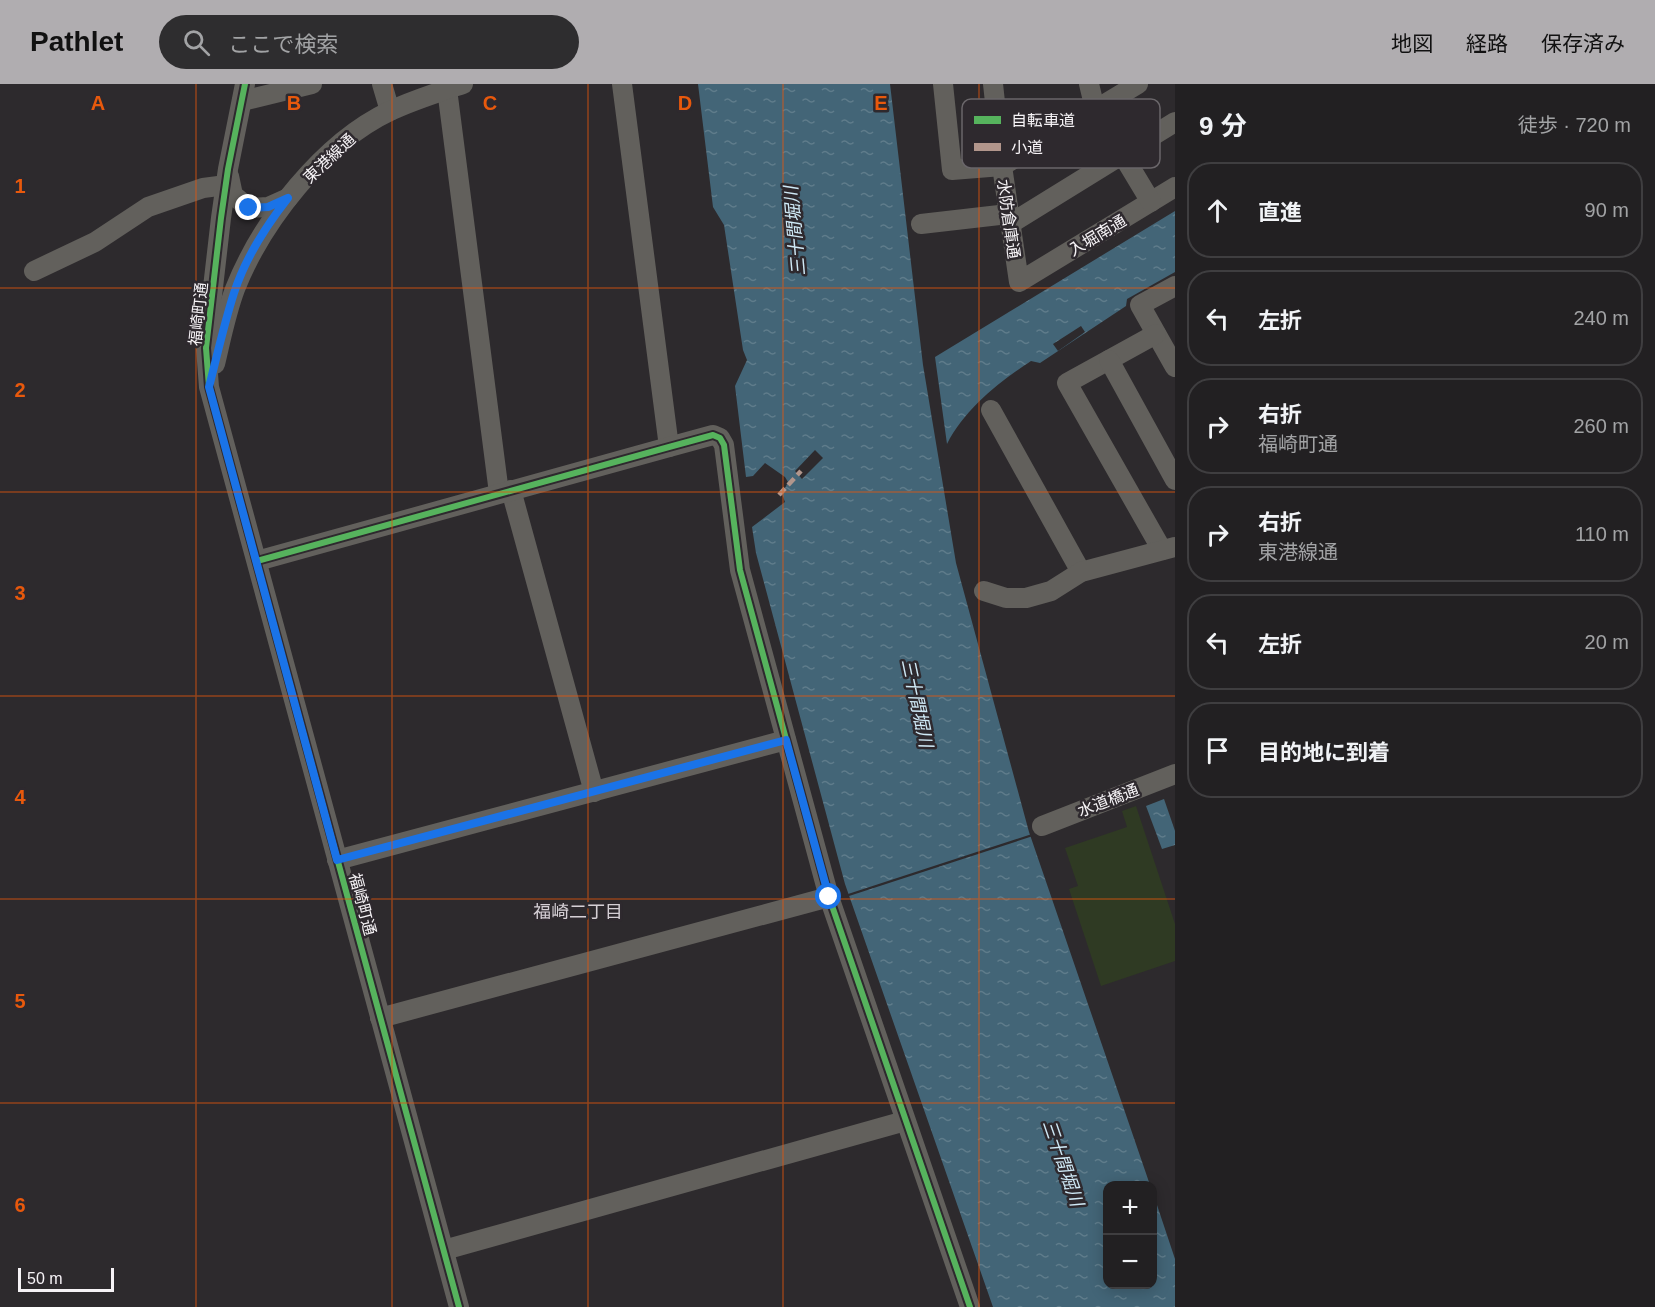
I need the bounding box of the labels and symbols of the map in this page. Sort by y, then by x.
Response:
text: A [91,92,105,114]
text: B [287,92,301,114]
text: C [483,92,497,114]
text: D [678,92,692,114]
text: E [874,92,888,114]
legend [962,99,1160,168]
text: 自転車道 [1011,112,1075,129]
street label: 東港線通 [300,130,359,186]
text: 小道 [1011,139,1043,156]
text: 1 [14,175,26,197]
street label: 水防倉庫通 [995,178,1022,260]
water label: 三十間堀川 [781,183,809,277]
route end [235,194,261,220]
street label: 入堀南通 [1065,212,1129,259]
street label: 福崎町通 [187,281,210,347]
text: 2 [14,379,26,401]
text: 3 [14,582,26,604]
water label: 三十間堀川 [898,657,937,751]
street label: 水道橋通 [1075,781,1141,820]
text: 4 [14,786,26,808]
street label: 福崎町通 [346,871,379,937]
route start [815,883,841,909]
district label: 福崎二丁目 [533,902,623,922]
text: 5 [14,990,26,1012]
water label: 三十間堀川 [1039,1117,1088,1211]
text: 6 [14,1194,26,1216]
scale bar [18,1265,114,1292]

